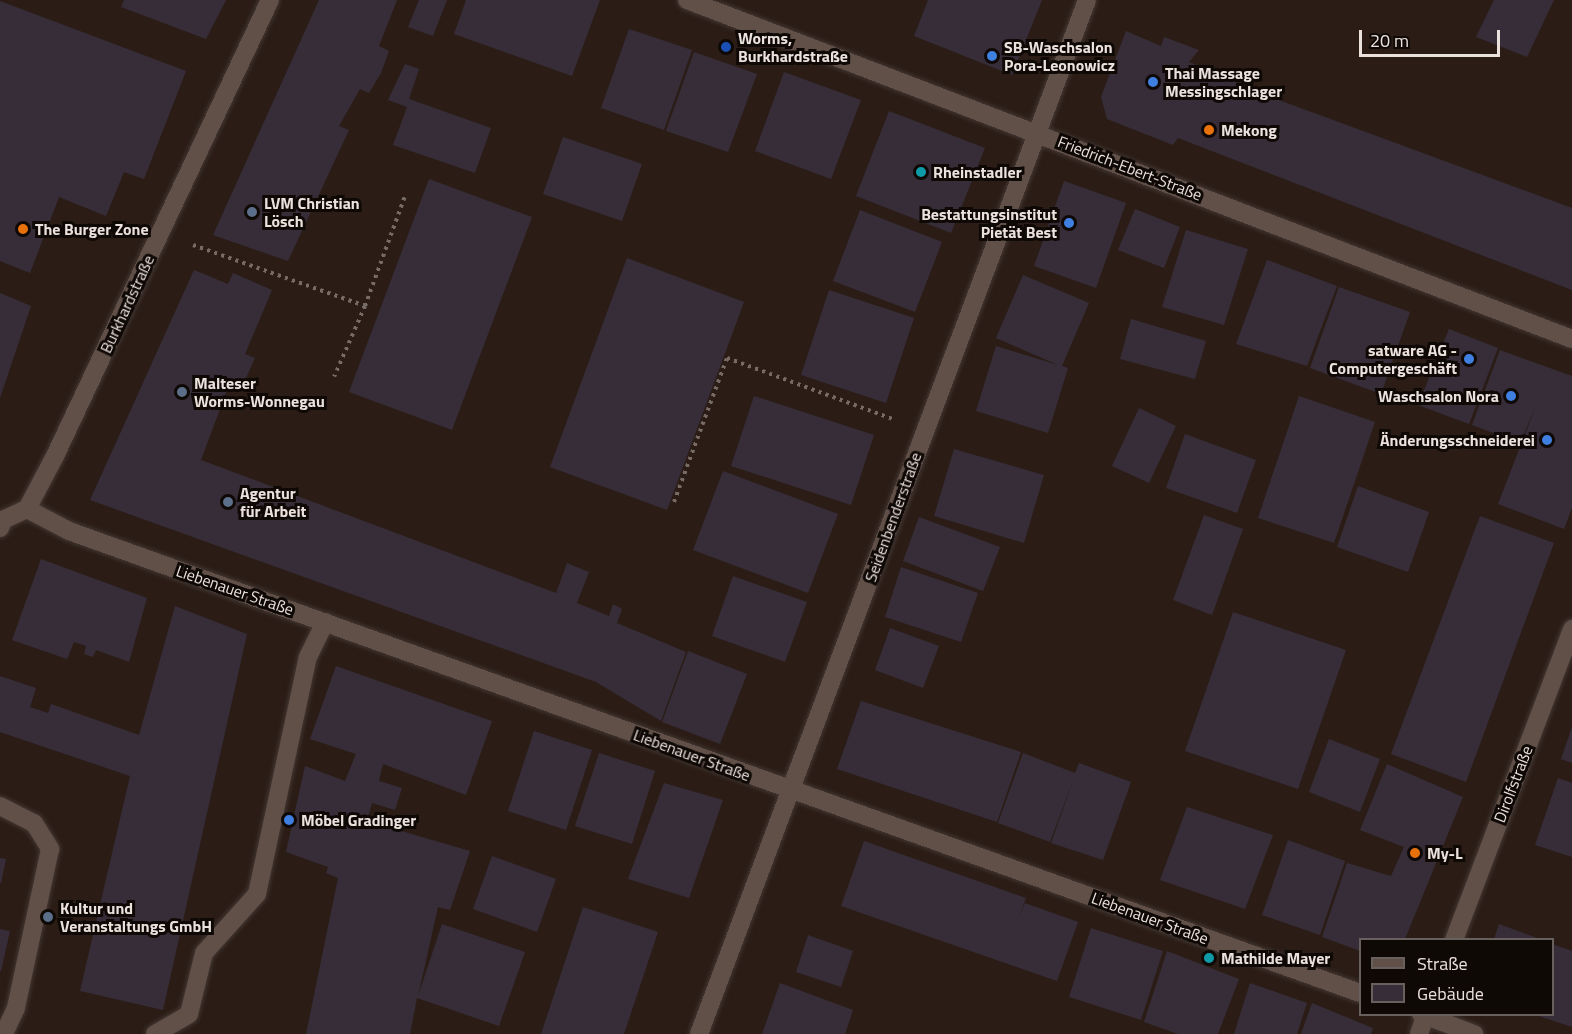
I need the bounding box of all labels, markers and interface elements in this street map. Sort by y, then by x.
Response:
scale bar [1362,18,1503,56]
text: 20 m [1370,27,1409,54]
place label: Worms, Burkhardstraße [738,28,848,66]
place label: SB-Waschsalon Pora-Leonowicz [1004,37,1115,75]
marker: Worms, Burkhardstraße [719,40,733,54]
marker: SB-Waschsalon Pora-Leonowicz [985,49,999,63]
place label: Thai Massage Messingschlager [1165,63,1282,101]
marker: Thai Massage Messingschlager [1146,75,1160,89]
place label: Mekong [1221,120,1277,140]
marker: Mekong [1202,123,1216,137]
street label: Friedrich-Ebert-Straße [1055,132,1205,204]
place label: Rheinstadler [933,162,1022,182]
marker: Rheinstadler [914,165,928,179]
place label: LVM Christian Lösch [264,193,360,231]
place label: Bestattungsinstitut Pietät Best [921,204,1057,242]
marker: LVM Christian Lösch [245,205,259,219]
marker: Bestattungsinstitut Pietät Best [1062,216,1076,230]
place label: The Burger Zone [35,219,149,239]
marker: The Burger Zone [16,222,30,236]
street label: Burkhardstraße [96,252,158,356]
place label: satware AG - Computergeschäft [1329,340,1457,378]
marker: satware AG - Computergeschäft [1462,352,1476,366]
place label: Malteser Worms-Wonnegau [194,373,325,411]
marker: Malteser Worms-Wonnegau [175,385,189,399]
place label: Waschsalon Nora [1378,386,1499,406]
marker: Waschsalon Nora [1504,389,1518,403]
place label: Änderungsschneiderei [1380,430,1535,450]
marker: Änderungsschneiderei [1540,433,1554,447]
street label: Seidenbenderstraße [861,450,925,584]
place label: Agentur für Arbeit [240,483,306,521]
marker: Agentur für Arbeit [221,495,235,509]
street label: Liebenauer Straße [174,561,296,619]
street label: Liebenauer Straße [631,725,753,785]
street label: Dirolfstraße [1490,743,1536,825]
place label: Möbel Gradinger [301,810,416,830]
marker: Möbel Gradinger [282,813,296,827]
place label: My-L [1427,843,1463,863]
marker: My-L [1408,846,1422,860]
street label: Liebenauer Straße [1089,888,1211,948]
place label: Kultur und Veranstaltungs GmbH [60,898,212,936]
marker: Kultur und Veranstaltungs GmbH [41,910,55,924]
legend [1359,938,1554,1016]
place label: Mathilde Mayer [1221,948,1330,968]
text: Straße [1417,950,1468,977]
marker: Mathilde Mayer [1202,951,1216,965]
text: Gebäude [1417,980,1484,1007]

